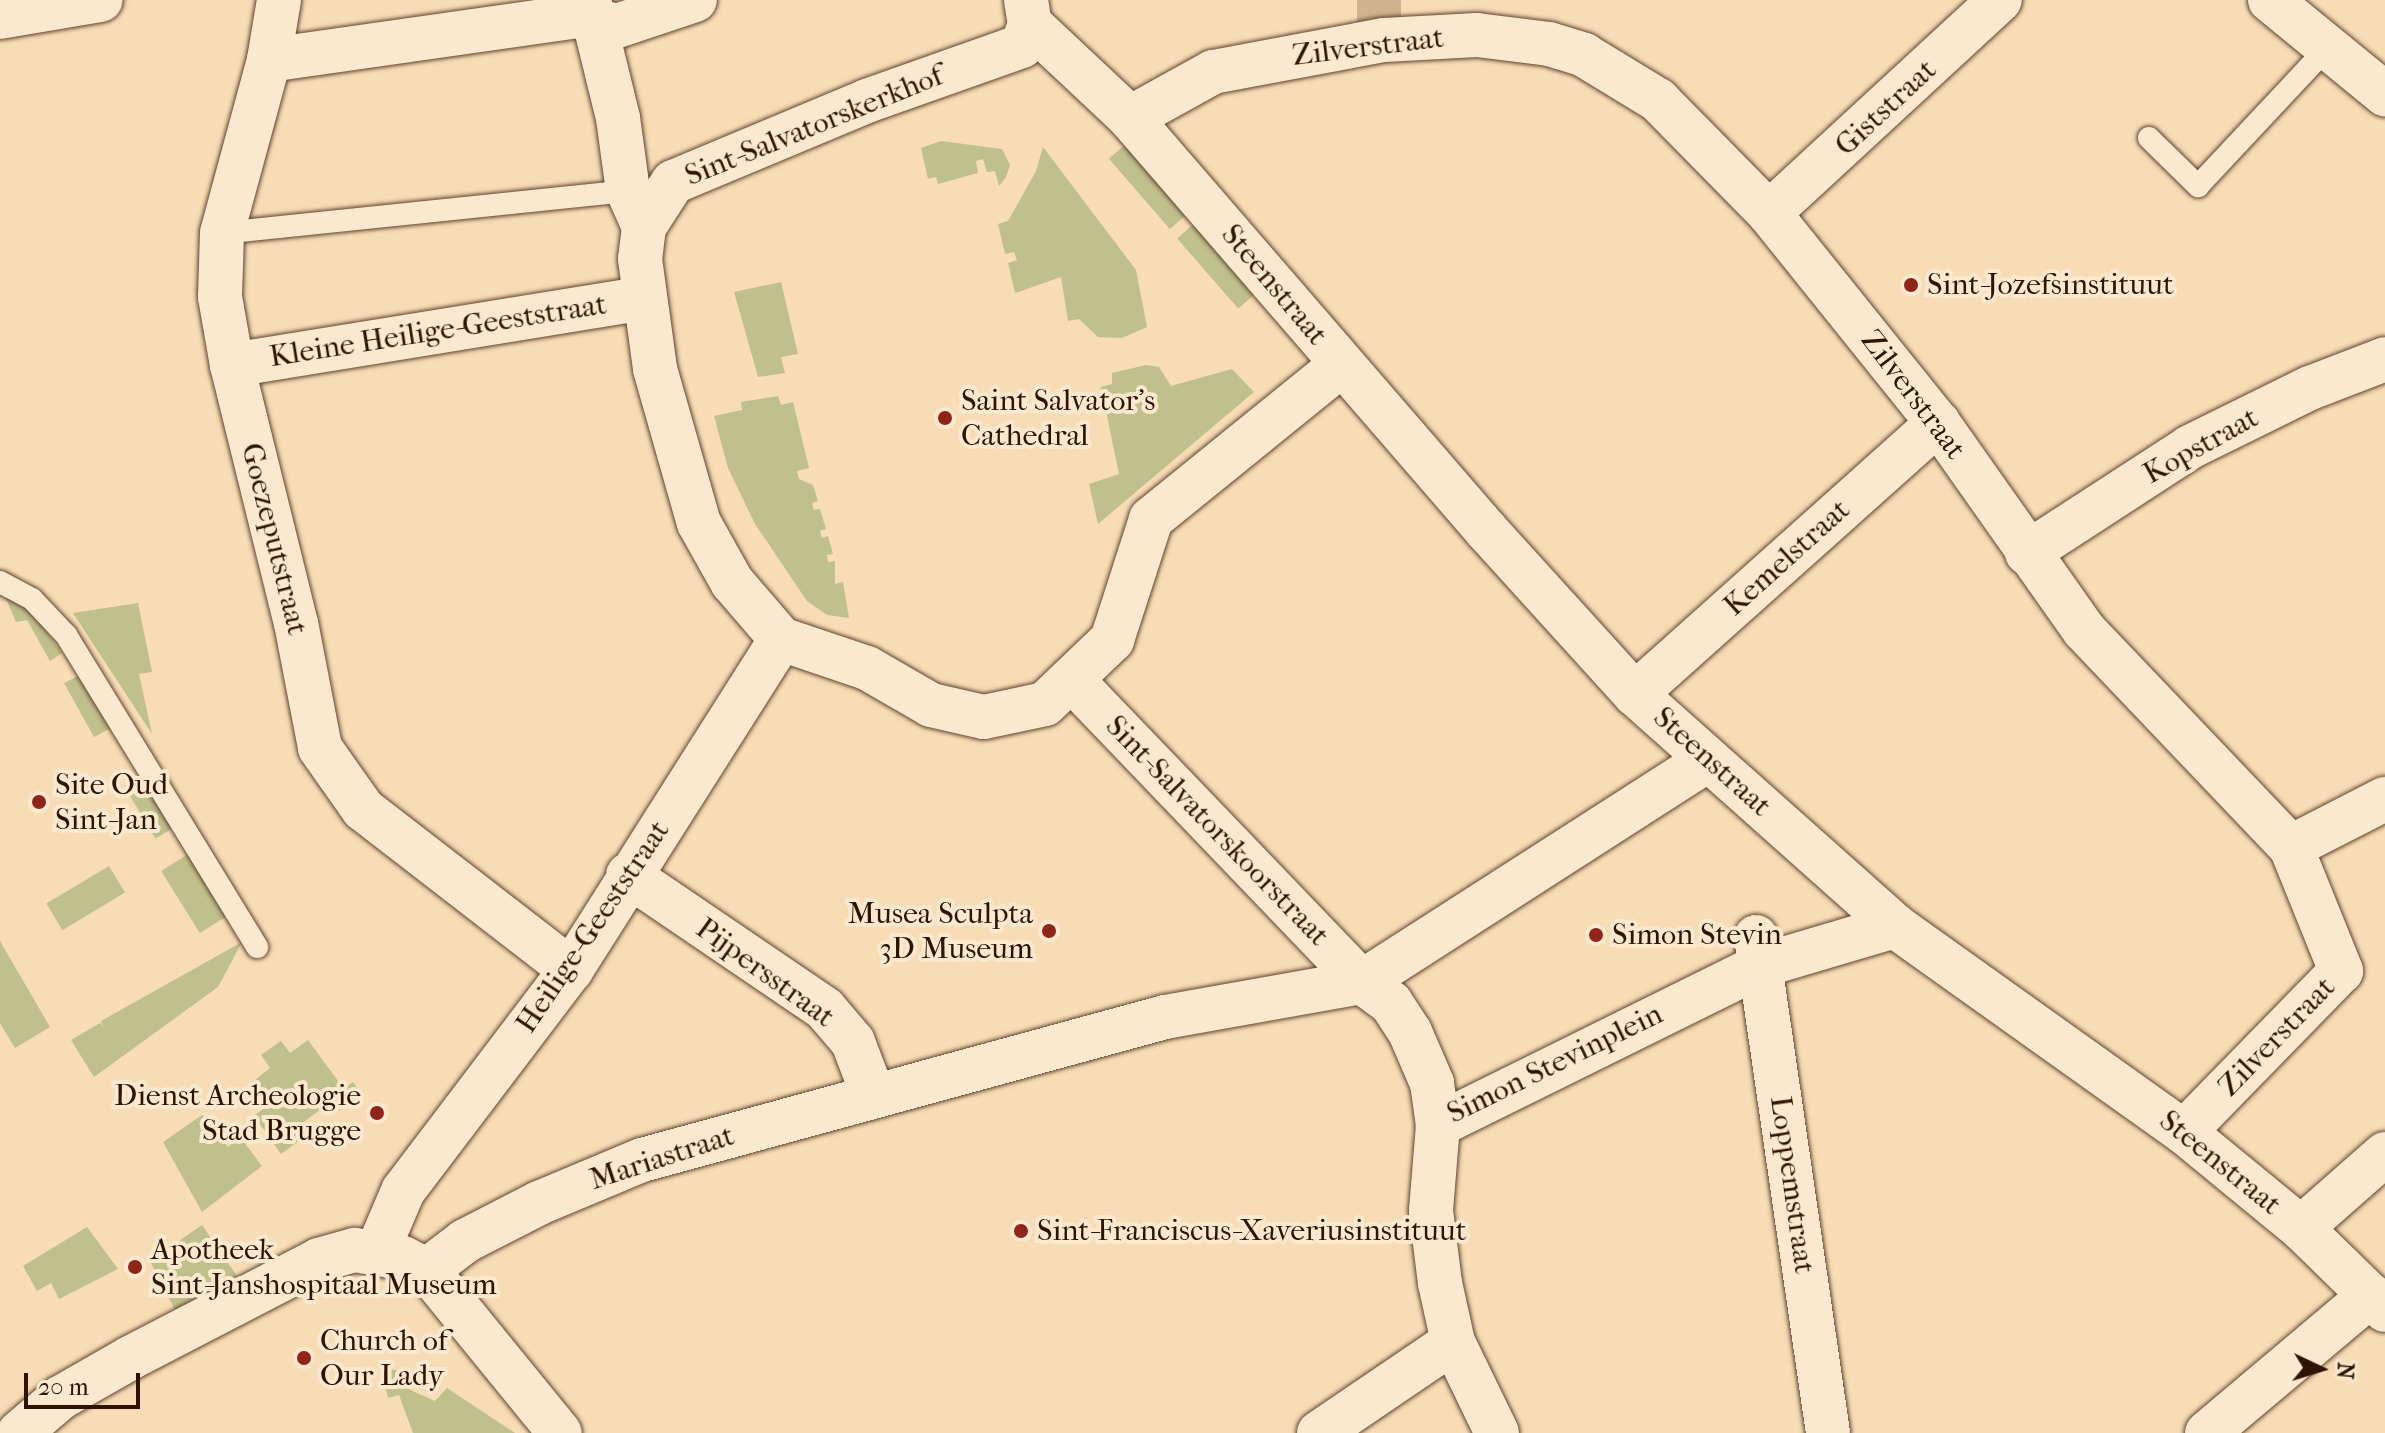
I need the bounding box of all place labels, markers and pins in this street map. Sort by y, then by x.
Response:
place label: Sint-Jozefsinstituut [1927,267,2174,303]
marker: Sint-Jozefsinstituut [1902,276,1920,294]
place label: Saint Salvator's Cathedral [961,383,1155,454]
marker: Saint Salvator's Cathedral [936,409,954,427]
place label: Site Oud Sint-Jan [55,767,168,838]
marker: Site Oud Sint-Jan [30,793,48,811]
place label: Musea Sculpta 3D Museum [848,896,1033,966]
place label: Simon Stevin [1612,917,1782,953]
marker: Musea Sculpta 3D Museum [1040,922,1058,940]
marker: Simon Stevin [1587,926,1605,944]
place label: Dienst Archeologie Stad Brugge [114,1078,361,1148]
marker: Dienst Archeologie Stad Brugge [368,1104,386,1122]
place label: Sint-Franciscus-Xaveriusinstituut [1037,1213,1466,1249]
marker: Sint-Franciscus-Xaveriusinstituut [1012,1222,1030,1240]
place label: Apotheek Sint-Janshospitaal Museum [151,1232,497,1302]
marker: Apotheek Sint-Janshospitaal Museum [126,1258,144,1276]
place label: Church of Our Lady [320,1323,448,1394]
marker: Church of Our Lady [295,1349,313,1367]

